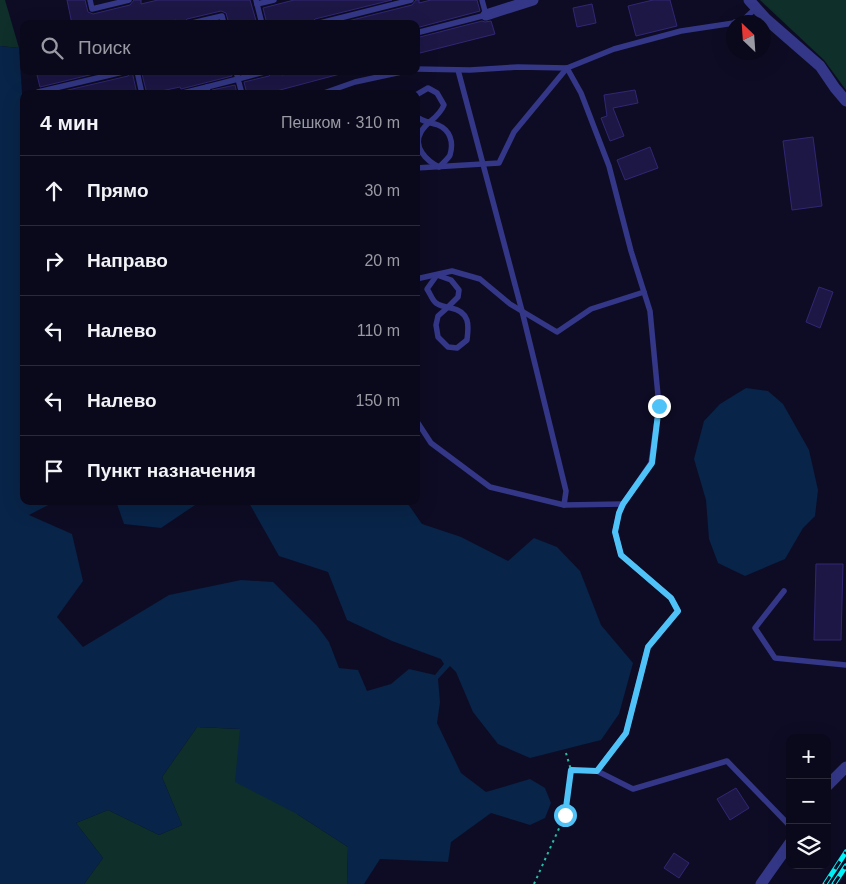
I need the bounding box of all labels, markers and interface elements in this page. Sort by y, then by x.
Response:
north arrow [726,15,771,60]
search box [20,20,420,75]
icon: search [38,34,66,62]
text: Поиск [78,37,131,58]
text: 4 мин [40,111,99,134]
text: Пешком · 310 m [281,114,400,131]
icon: ahead [40,177,68,205]
text: Прямо [87,180,149,201]
text: 30 m [364,182,400,199]
icon: right [40,247,68,275]
text: Направо [87,250,168,271]
text: 20 m [364,252,400,269]
icon: left [40,317,68,345]
text: Налево [87,320,157,341]
text: 110 m [357,322,400,339]
icon: left [40,387,68,415]
text: Налево [87,390,157,411]
text: 150 m [356,392,400,409]
route end [648,395,671,418]
icon: arrive [40,457,68,485]
text: Пункт назначения [87,460,256,481]
map controls [786,734,831,869]
button: + [786,734,831,779]
button: − [786,779,831,824]
route start [554,804,577,827]
button: layers [786,824,831,869]

